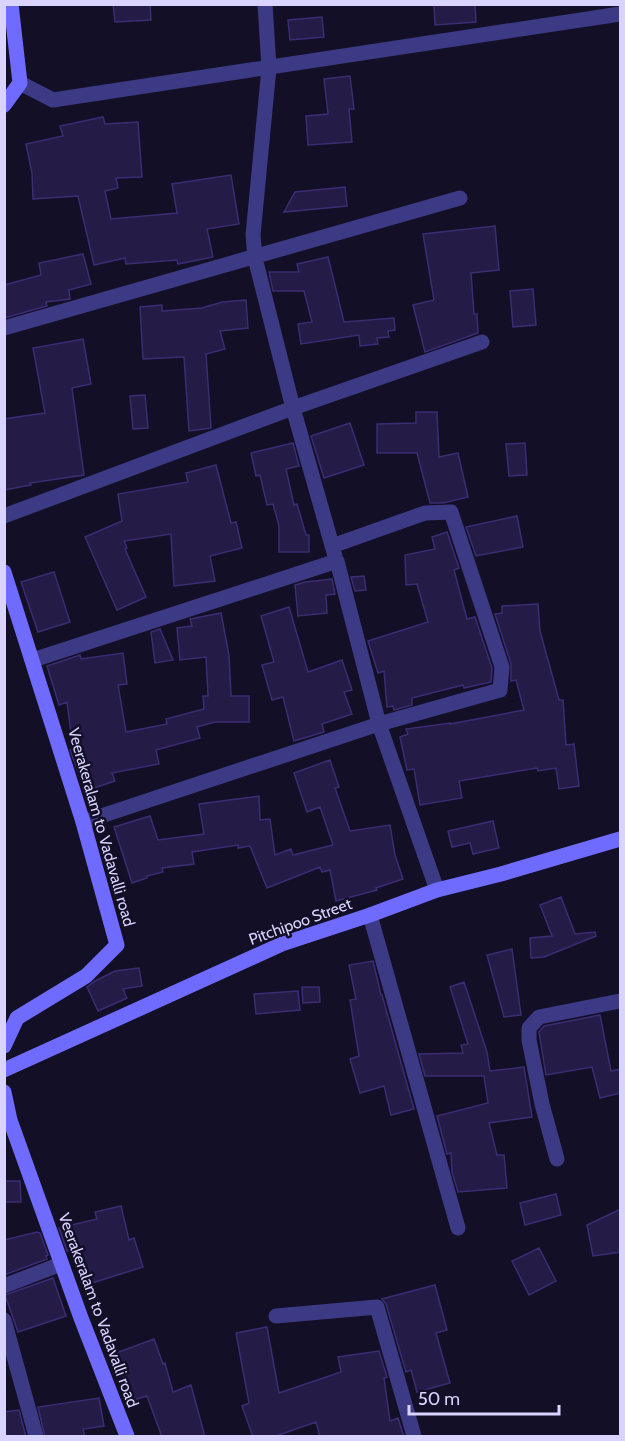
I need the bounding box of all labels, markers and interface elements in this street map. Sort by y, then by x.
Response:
street label: Veerakeralam to Vadavalli road [64,726,139,929]
street label: Pitchipoo Street [246,894,355,949]
street label: Veerakeralam to Vadavalli road [54,1210,143,1410]
scale bar [409,1378,559,1416]
text: 50 m [418,1388,460,1410]

